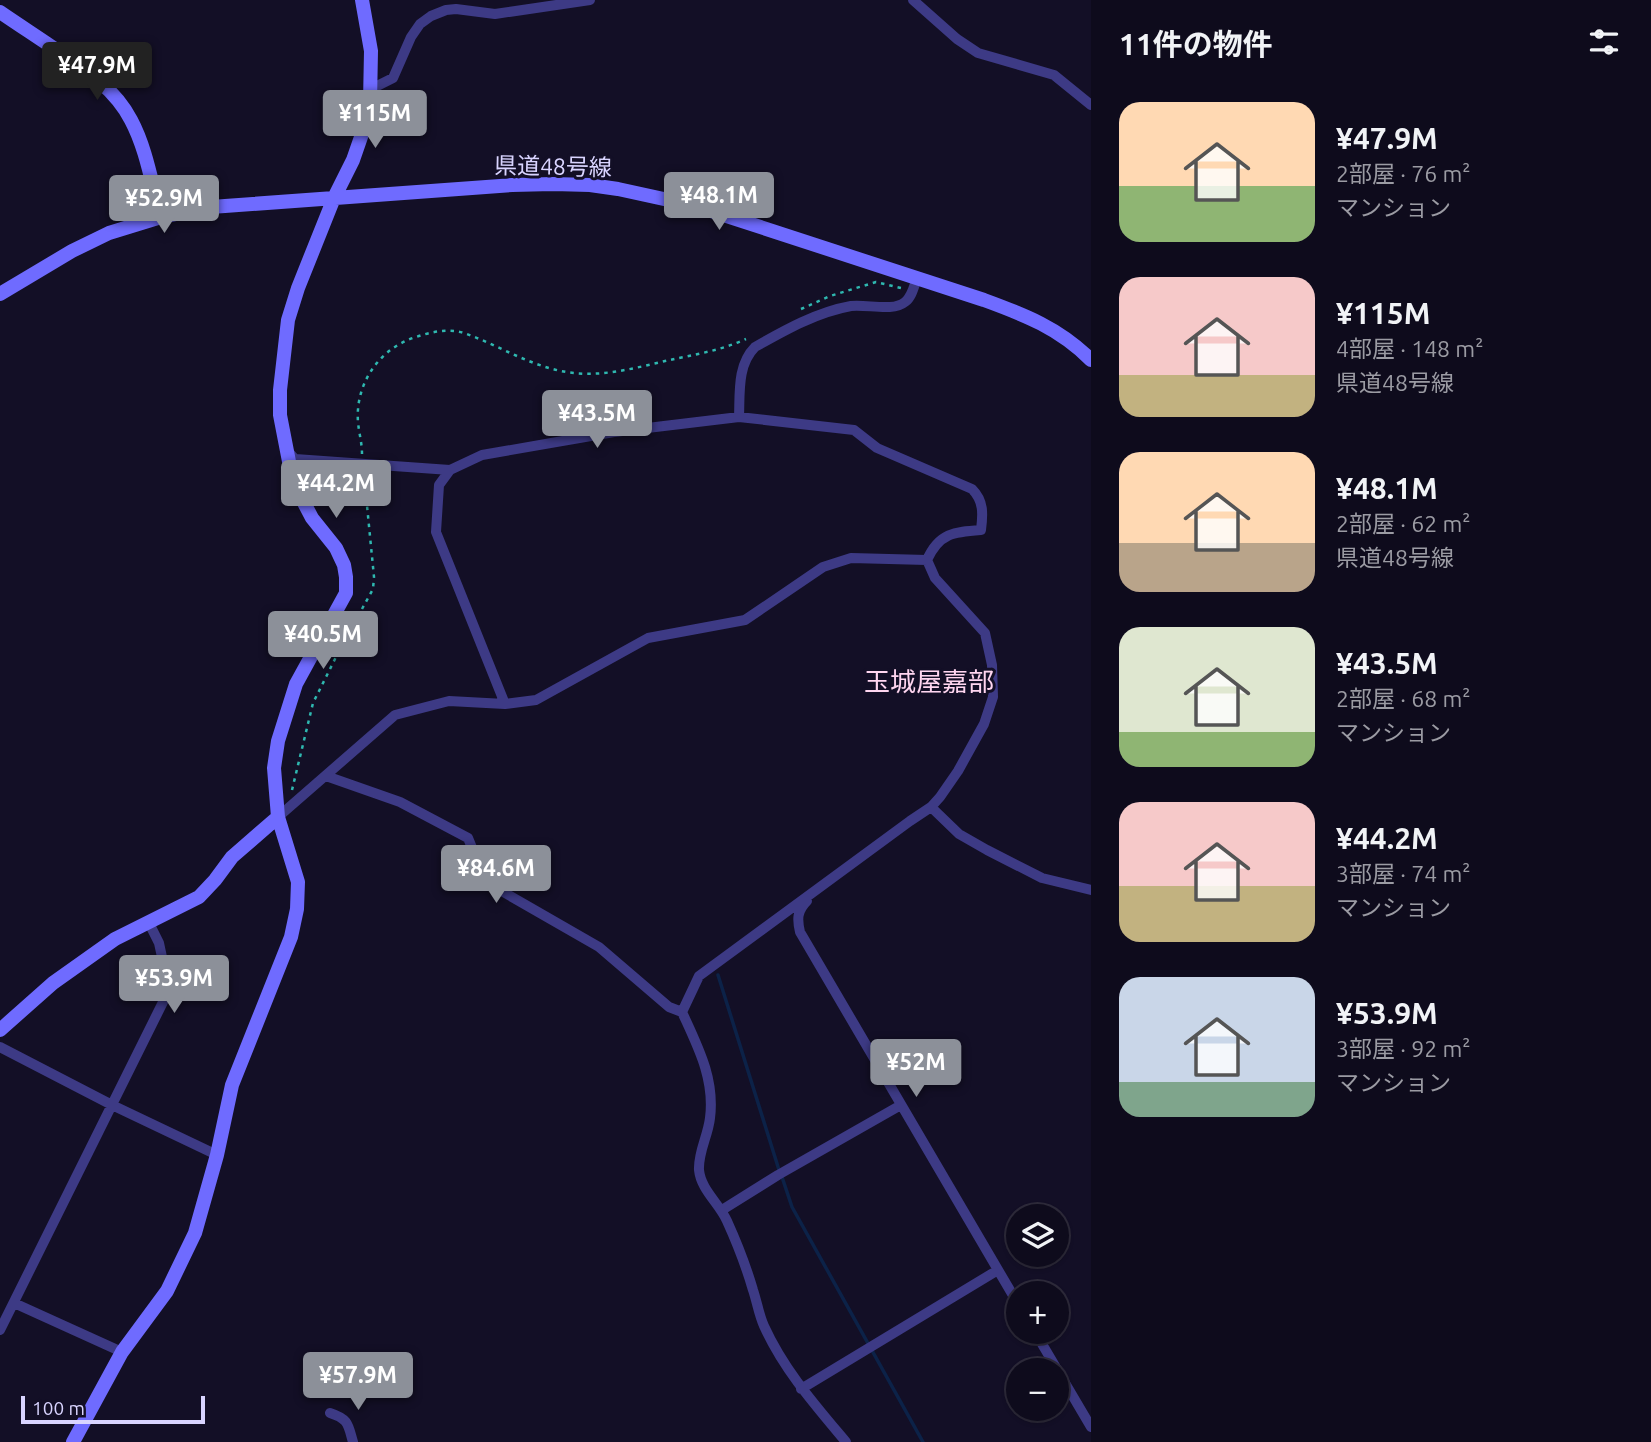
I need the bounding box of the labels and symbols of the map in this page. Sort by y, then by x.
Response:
pin: ¥47.9M [40,42,154,102]
pin: ¥115M [326,90,424,150]
street label: 県道48号線 [494,152,612,180]
pin: ¥48.1M [662,173,776,232]
pin: ¥52.9M [107,176,221,235]
pin: ¥43.5M [540,391,654,450]
pin: ¥44.2M [279,461,393,520]
pin: ¥40.5M [266,612,380,671]
district label: 玉城屋嘉部 [864,667,994,696]
pin: ¥84.6M [439,846,553,905]
pin: ¥53.9M [117,956,231,1015]
pin: ¥52M [875,1040,957,1099]
pin: ¥57.9M [301,1352,415,1412]
scale bar [21,1393,205,1425]

